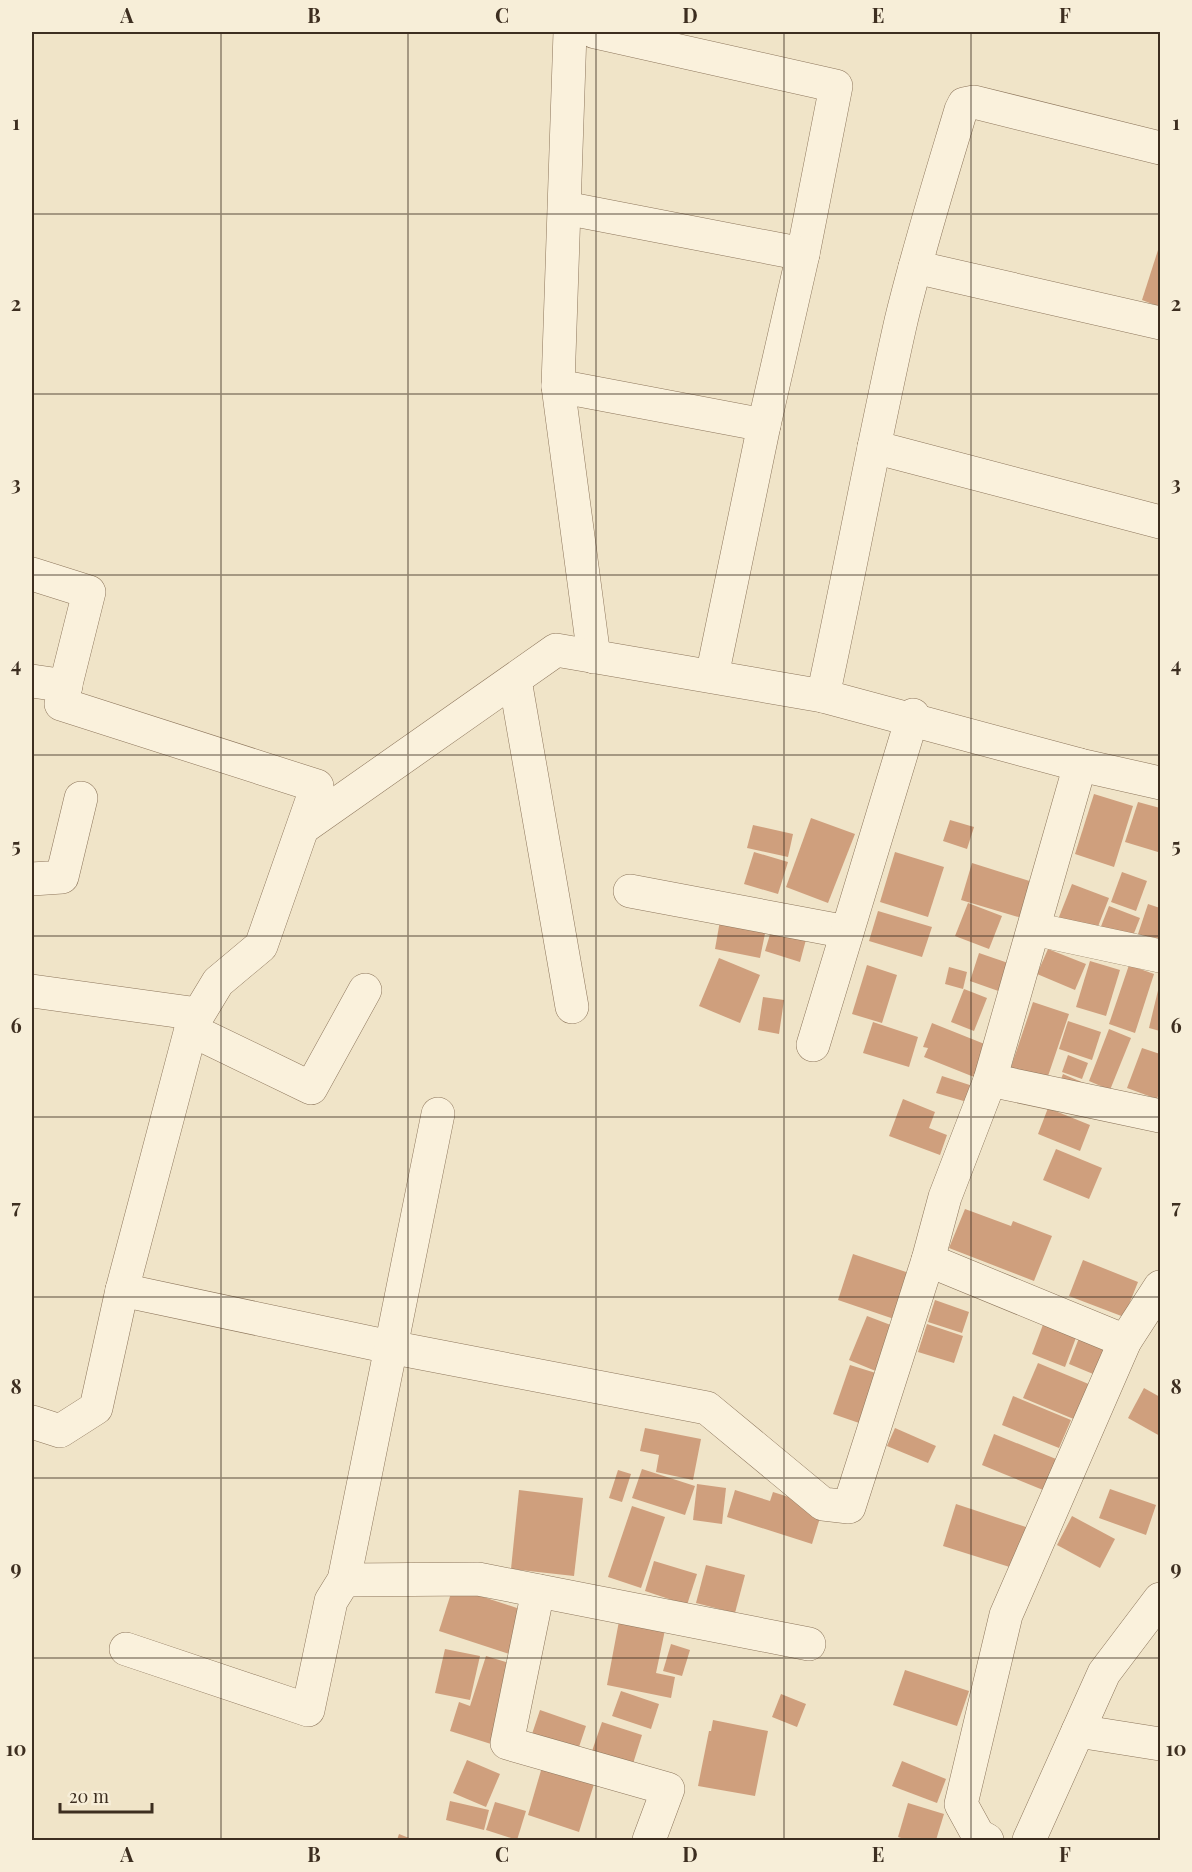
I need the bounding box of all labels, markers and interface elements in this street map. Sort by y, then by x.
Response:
text: A [119,1,134,28]
text: B [307,1,321,28]
text: C [495,1,509,28]
text: D [682,1,698,28]
text: E [872,1,884,28]
text: F [1059,1,1071,28]
text: 1 [12,108,20,135]
text: 1 [1172,108,1180,135]
text: 2 [11,289,21,316]
text: 2 [1171,289,1181,316]
text: 3 [11,469,21,496]
text: 3 [1171,469,1181,496]
text: 4 [11,650,21,677]
text: 4 [1171,650,1181,677]
text: 5 [11,831,21,858]
text: 5 [1171,831,1181,858]
text: 6 [10,1011,22,1038]
text: 6 [1170,1011,1182,1038]
text: 7 [11,1192,21,1219]
text: 7 [1171,1192,1181,1219]
text: 8 [10,1372,22,1399]
text: 8 [1170,1372,1182,1399]
text: 9 [10,1553,22,1580]
text: 9 [1170,1553,1182,1580]
text: 10 [6,1734,26,1761]
text: 10 [1166,1734,1186,1761]
scale bar [60,1776,152,1814]
text: 20 m [69,1784,109,1808]
text: A [119,1840,134,1867]
text: B [307,1840,321,1867]
text: C [495,1840,509,1867]
text: D [682,1840,698,1867]
text: E [872,1840,884,1867]
text: F [1059,1840,1071,1867]

